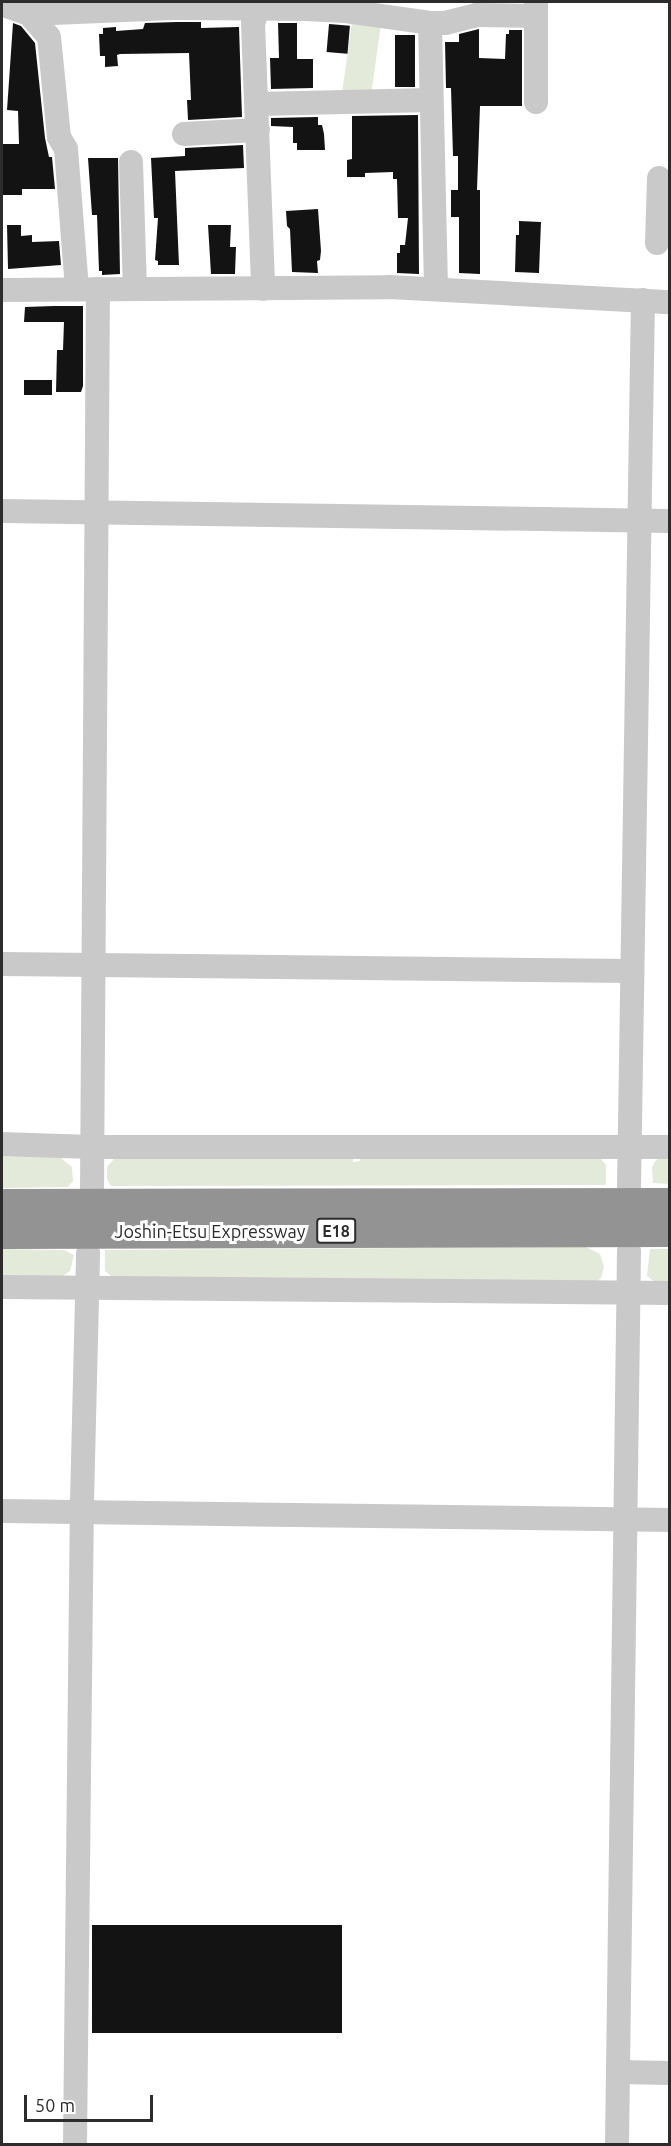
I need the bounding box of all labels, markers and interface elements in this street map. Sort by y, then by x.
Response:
road number: E18 [315,1218,357,1244]
street label: Joshin-Etsu Expressway [115,1220,305,1242]
scale bar [27,2083,156,2121]
text: 50 m [35,2095,75,2115]

